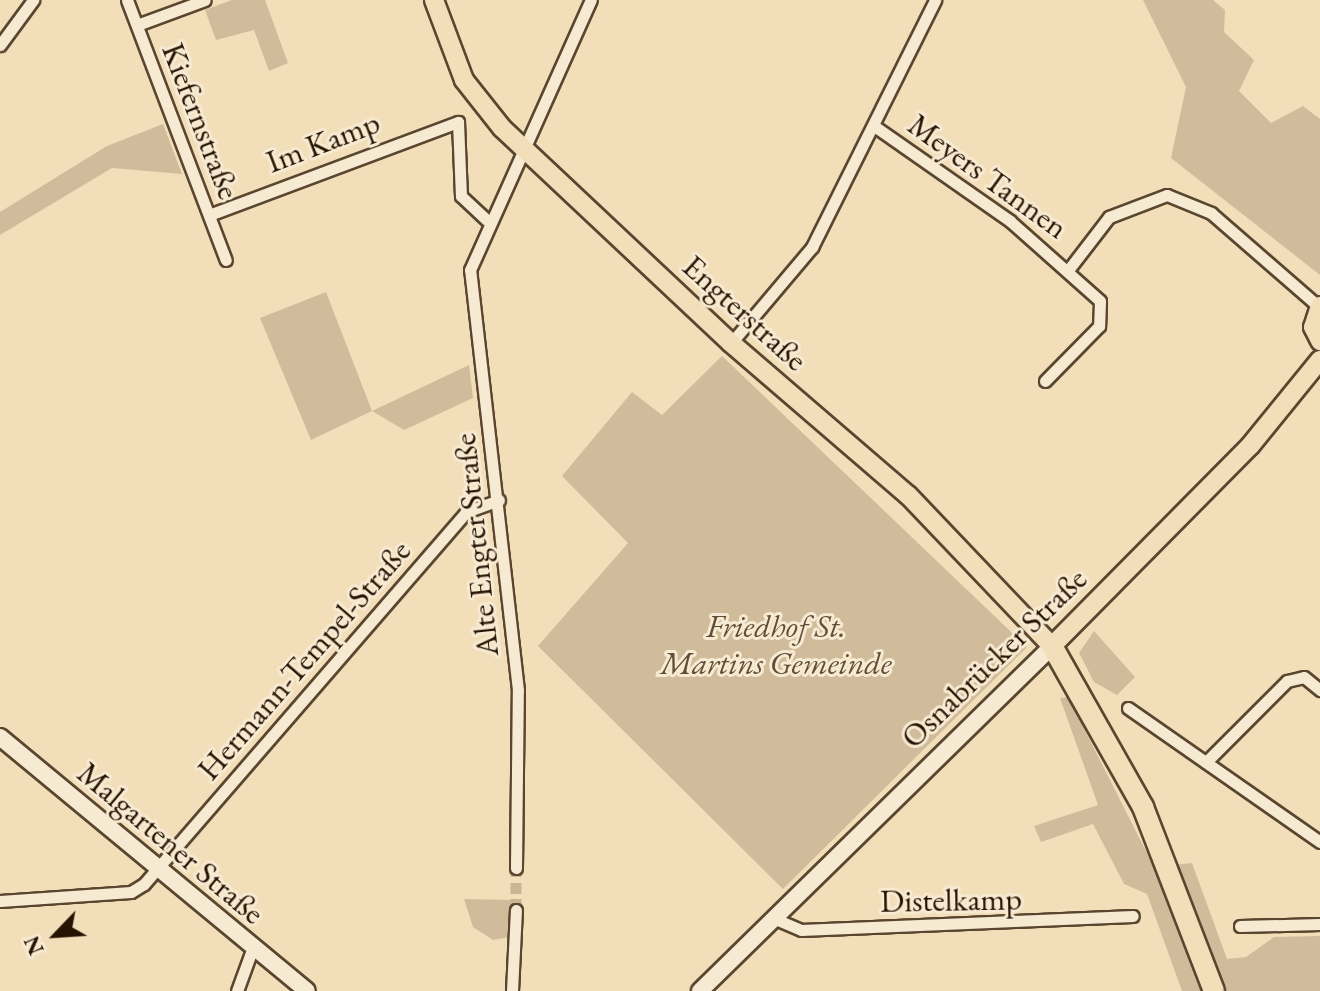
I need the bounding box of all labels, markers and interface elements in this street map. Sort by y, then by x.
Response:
street label: Kiefernstraße [154,38,248,204]
street label: Im Kamp [261,103,385,181]
street label: Meyers Tannen [901,105,1075,247]
street label: Engterstraße [675,247,815,379]
street label: Alte Engter Straße [445,431,507,659]
street label: Hermann-Tempel-Straße [189,532,419,788]
street label: Osnabrücker Straße [893,560,1095,756]
park label: Friedhof St. Martins Gemeinde [660,608,892,683]
street label: Malgartener Straße [70,754,272,932]
street label: Distelkamp [880,880,1022,920]
north arrow [16,895,96,975]
text: N [17,931,51,960]

